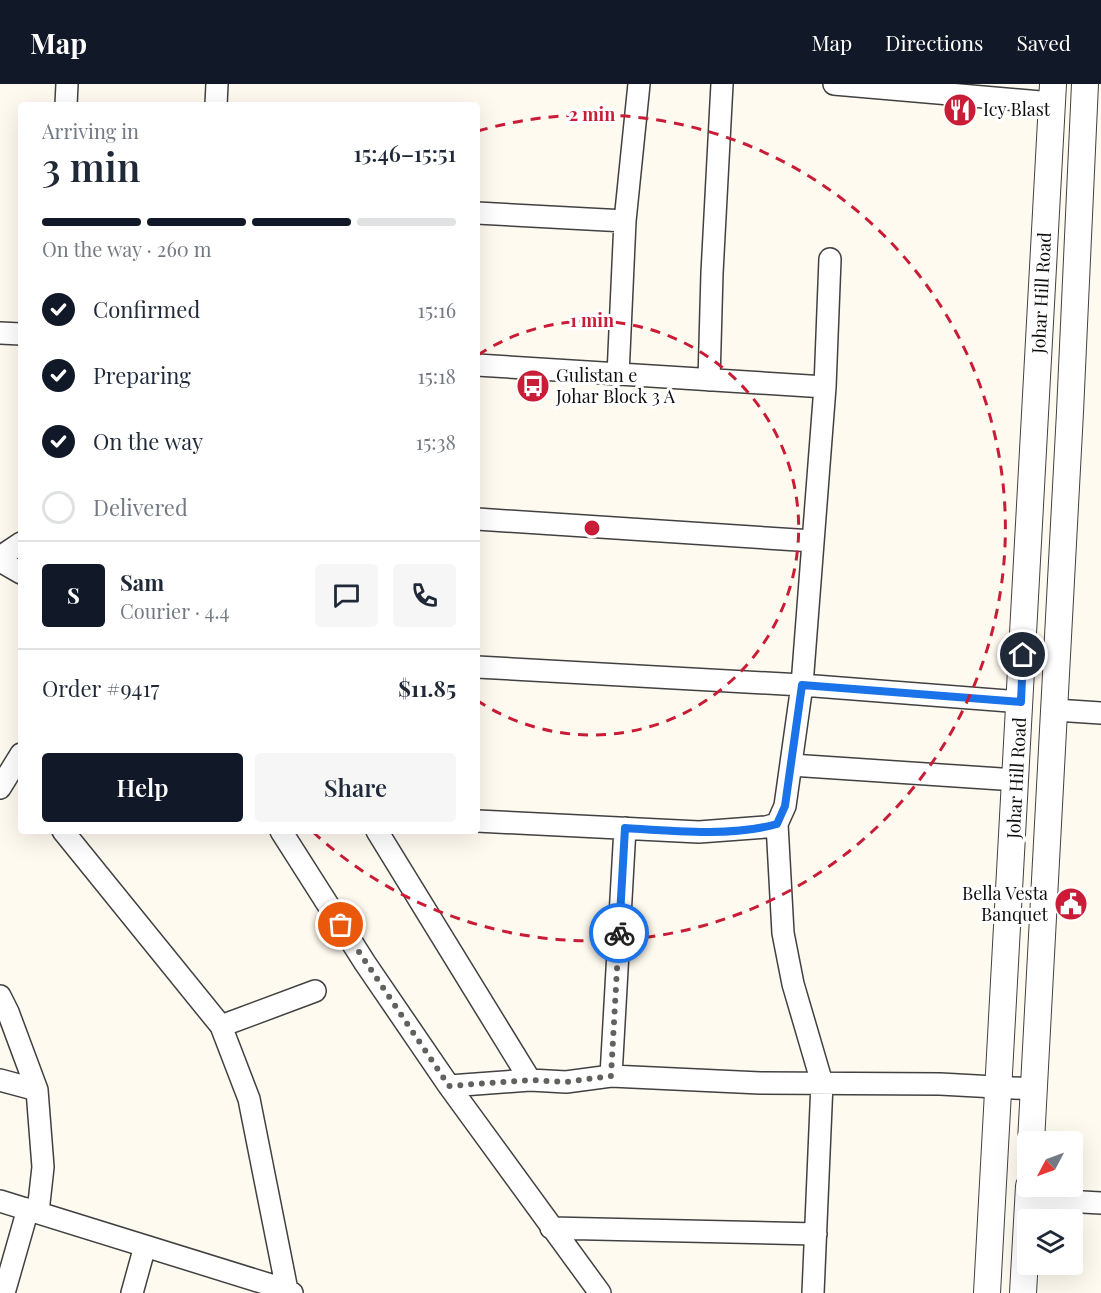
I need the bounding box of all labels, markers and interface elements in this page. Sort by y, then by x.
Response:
text: Map [30,24,87,61]
text: Map [811,28,852,56]
text: Directions [885,28,983,56]
text: Saved [1016,28,1071,56]
restaurant icon: Icy Blast [942,92,978,128]
place label: Icy Blast [983,97,1051,121]
text: 2 min [569,102,615,126]
text: Arriving in [42,117,139,144]
text: 15:46–15:51 [353,138,456,168]
text: 3 min [42,140,140,192]
street label: Johar Hill Road [1026,231,1056,355]
text: On the way · 260 m [42,235,211,262]
icon: check [42,293,75,326]
text: Confirmed [93,294,200,324]
text: 15:16 [417,296,456,323]
text: 1 min [570,308,614,332]
icon: check [42,359,75,392]
text: Preparing [93,360,191,390]
text: 15:18 [417,362,456,389]
place label: Gulistan e Johar Block 3 A [555,363,676,408]
bus stop icon: Gulistan e Johar Block 3 A [515,368,551,404]
icon: check [42,425,75,458]
text: On the way [93,426,203,456]
text: 15:38 [416,428,456,455]
text: Delivered [93,492,188,522]
centre of rings [582,518,602,538]
button: chat [315,564,378,627]
button: phone [393,564,456,627]
text: Sam [120,567,164,597]
text: S [67,580,80,610]
text: Courier · 4.4 [120,597,229,624]
pin [997,629,1048,680]
icon: home [1006,638,1039,671]
text: Order #9417 [42,673,160,703]
text: $11.85 [398,673,456,703]
street label: Johar Hill Road [1001,716,1031,840]
button: Help [42,753,243,822]
button: Share [255,753,456,822]
place label: Bella Vesta Banquet [962,881,1049,926]
public building icon: Bella Vesta Banquet [1053,886,1089,922]
pin [315,899,366,950]
courier [589,903,649,963]
icon: bag [324,908,357,941]
icon: bike [603,917,636,950]
north arrow [1017,1131,1083,1197]
map controls [1017,1131,1083,1275]
button: layers [1017,1209,1083,1275]

